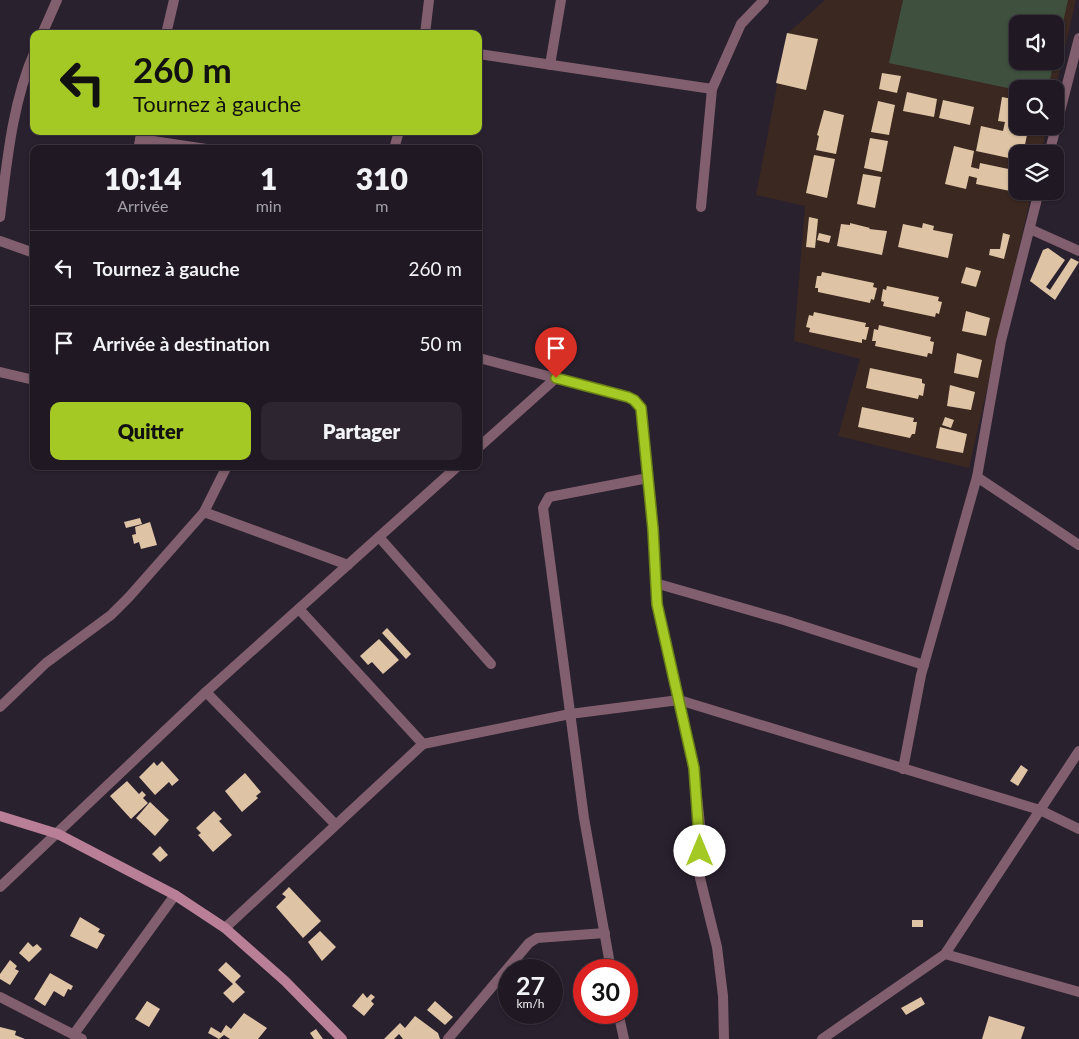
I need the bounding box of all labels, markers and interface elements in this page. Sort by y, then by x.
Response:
map controls [1009,15,1064,200]
button: sound [1009,15,1064,70]
text: 260 m [133,48,232,90]
icon: left [50,50,115,115]
button: search [1009,80,1064,135]
text: Tournez à gauche [133,90,301,117]
button: layers [1009,145,1064,200]
text: 10:14 [104,160,182,196]
text: 1 [260,160,277,196]
text: 310 [356,160,408,196]
text: Arrivée [117,196,168,215]
text: min [256,196,282,215]
text: m [375,196,388,215]
icon: left [50,254,78,282]
text: Tournez à gauche [93,257,240,280]
text: 260 m [408,257,462,280]
pin [535,327,577,378]
icon: arrive [50,329,78,357]
text: Arrivée à destination [93,332,270,355]
text: 50 m [419,332,462,355]
icon: arrive [542,334,570,362]
button: Quitter [50,402,251,460]
button: Partager [261,402,462,460]
position arrow [673,824,725,876]
speed limit sign: 30 [573,959,638,1024]
text: 27 [516,970,545,1000]
text: km/h [516,996,545,1011]

